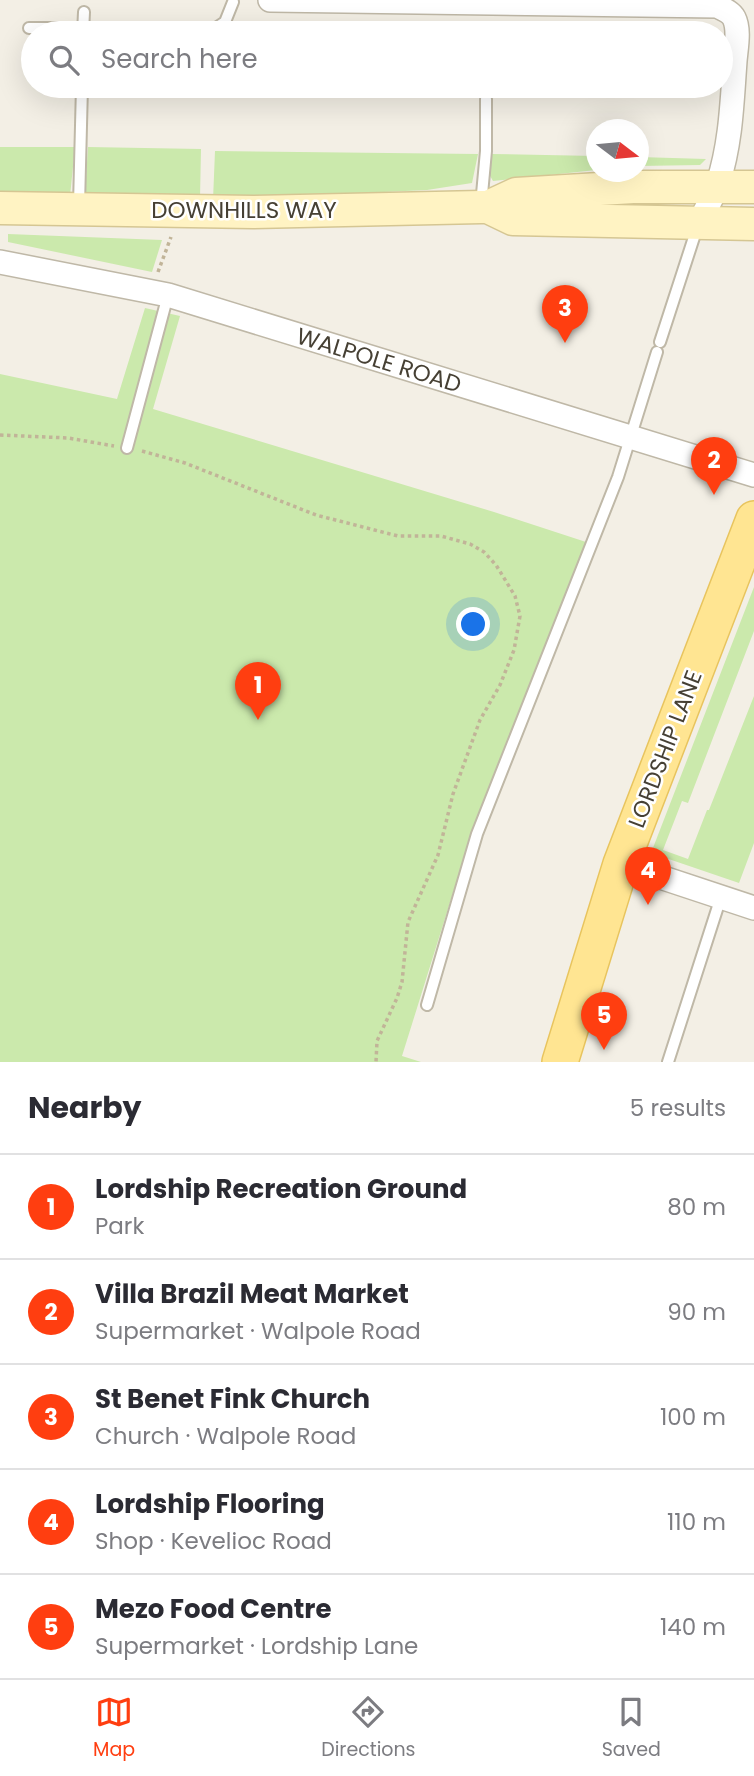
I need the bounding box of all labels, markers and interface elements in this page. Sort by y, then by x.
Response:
search box [21,21,733,98]
icon: search [45,41,83,79]
text: Search here [101,41,258,77]
north arrow [586,119,649,182]
street label: DOWNHILLS WAY [151,194,337,226]
pin: 3 [542,285,588,343]
street label: WALPOLE ROAD [293,320,465,400]
pin: 2 [691,437,737,495]
your location [456,607,490,641]
pin: 1 [235,662,281,720]
street label: LORDSHIP LANE [620,666,710,832]
pin: 4 [625,847,671,905]
pin: 5 [581,992,627,1050]
text: Nearby [28,1086,142,1129]
text: 5 results [630,1092,726,1124]
text: Lordship Recreation Ground [95,1171,467,1207]
text: 1 [47,1191,55,1223]
text: 80 m [667,1191,726,1223]
text: Park [95,1210,144,1242]
text: Villa Brazil Meat Market [95,1276,409,1312]
text: 2 [44,1296,58,1328]
text: 90 m [667,1296,726,1328]
text: Supermarket · Walpole Road [95,1315,421,1347]
text: St Benet Fink Church [95,1381,370,1417]
text: 3 [44,1401,58,1433]
text: 100 m [660,1401,726,1433]
text: Church · Walpole Road [95,1420,356,1452]
text: Lordship Flooring [95,1486,325,1522]
text: 4 [43,1506,59,1538]
text: 110 m [667,1506,726,1538]
text: Shop · Kevelioc Road [95,1525,332,1557]
text: Mezo Food Centre [95,1591,331,1627]
text: 5 [44,1611,58,1643]
text: 140 m [660,1611,726,1643]
text: Supermarket · Lordship Lane [95,1630,418,1662]
tab: Map [93,1693,135,1764]
tab: Directions [321,1693,416,1764]
tab: Saved [602,1693,661,1764]

